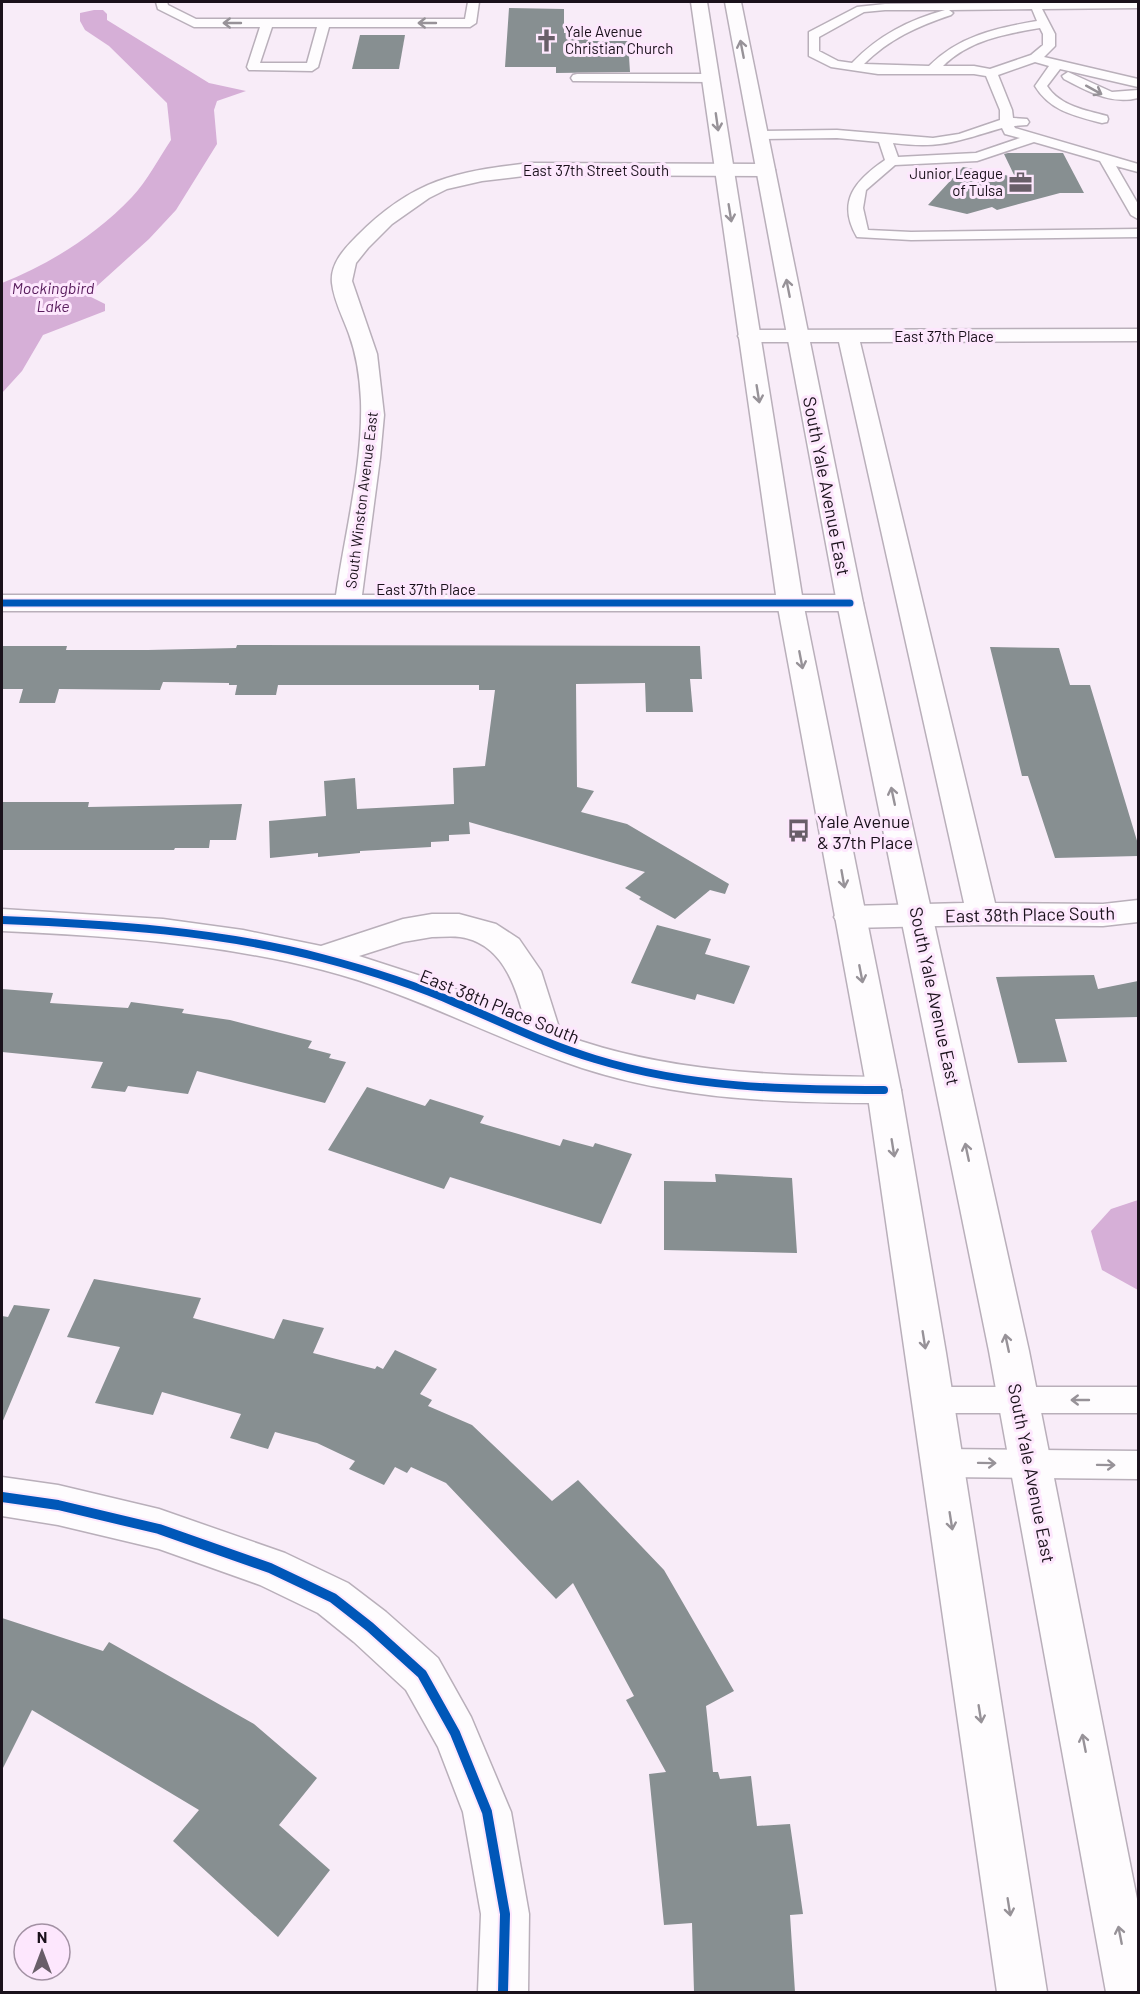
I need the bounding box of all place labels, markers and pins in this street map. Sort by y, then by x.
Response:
place label: Yale Avenue Christian Church [565,22,673,57]
church icon: Yale Avenue Christian Church [534,27,560,53]
place label: Junior League of Tulsa [910,164,1003,199]
office icon: Junior League of Tulsa [1008,169,1034,195]
place label: Yale Avenue & 37th Place [817,810,913,853]
bus stop icon: Yale Avenue & 37th Place [786,818,812,844]

